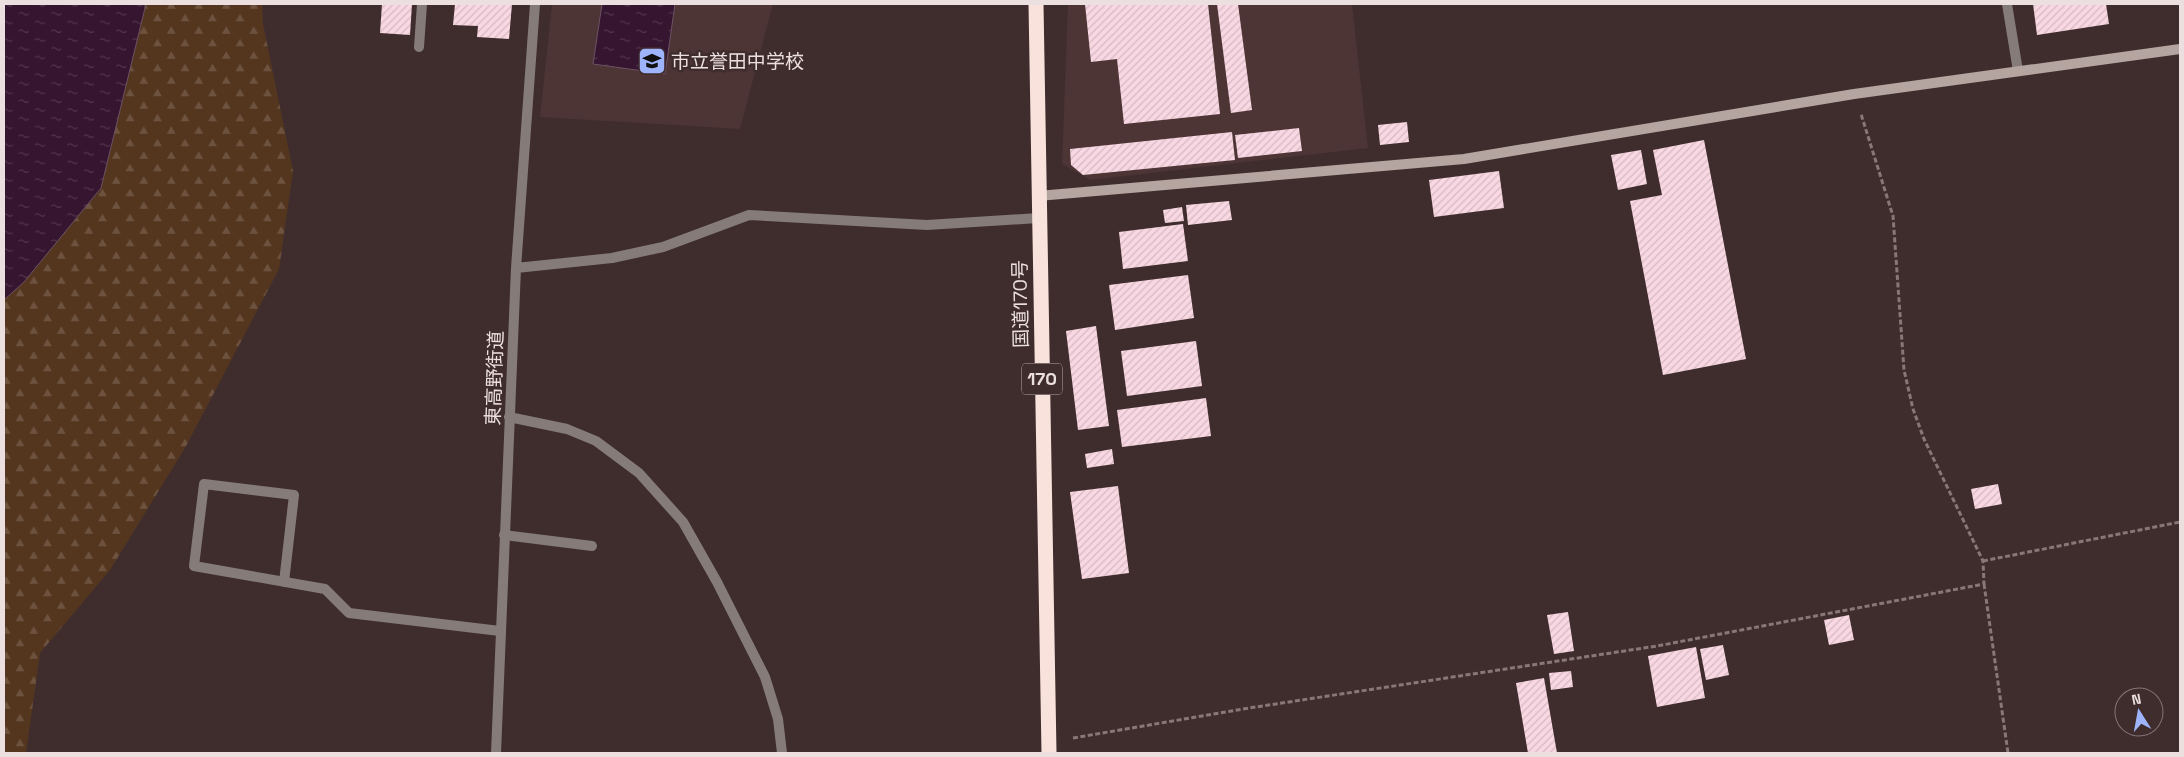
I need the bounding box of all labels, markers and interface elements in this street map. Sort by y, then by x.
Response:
school or university icon: 市立誉田中学校 [637,46,667,76]
place label: 市立誉田中学校 [671,49,804,74]
street label: 国道170号 [1007,260,1034,348]
street label: 東高野街道 [480,330,509,426]
road number: 170 [1022,364,1062,394]
north arrow [2114,687,2164,737]
text: N [2130,690,2143,709]

